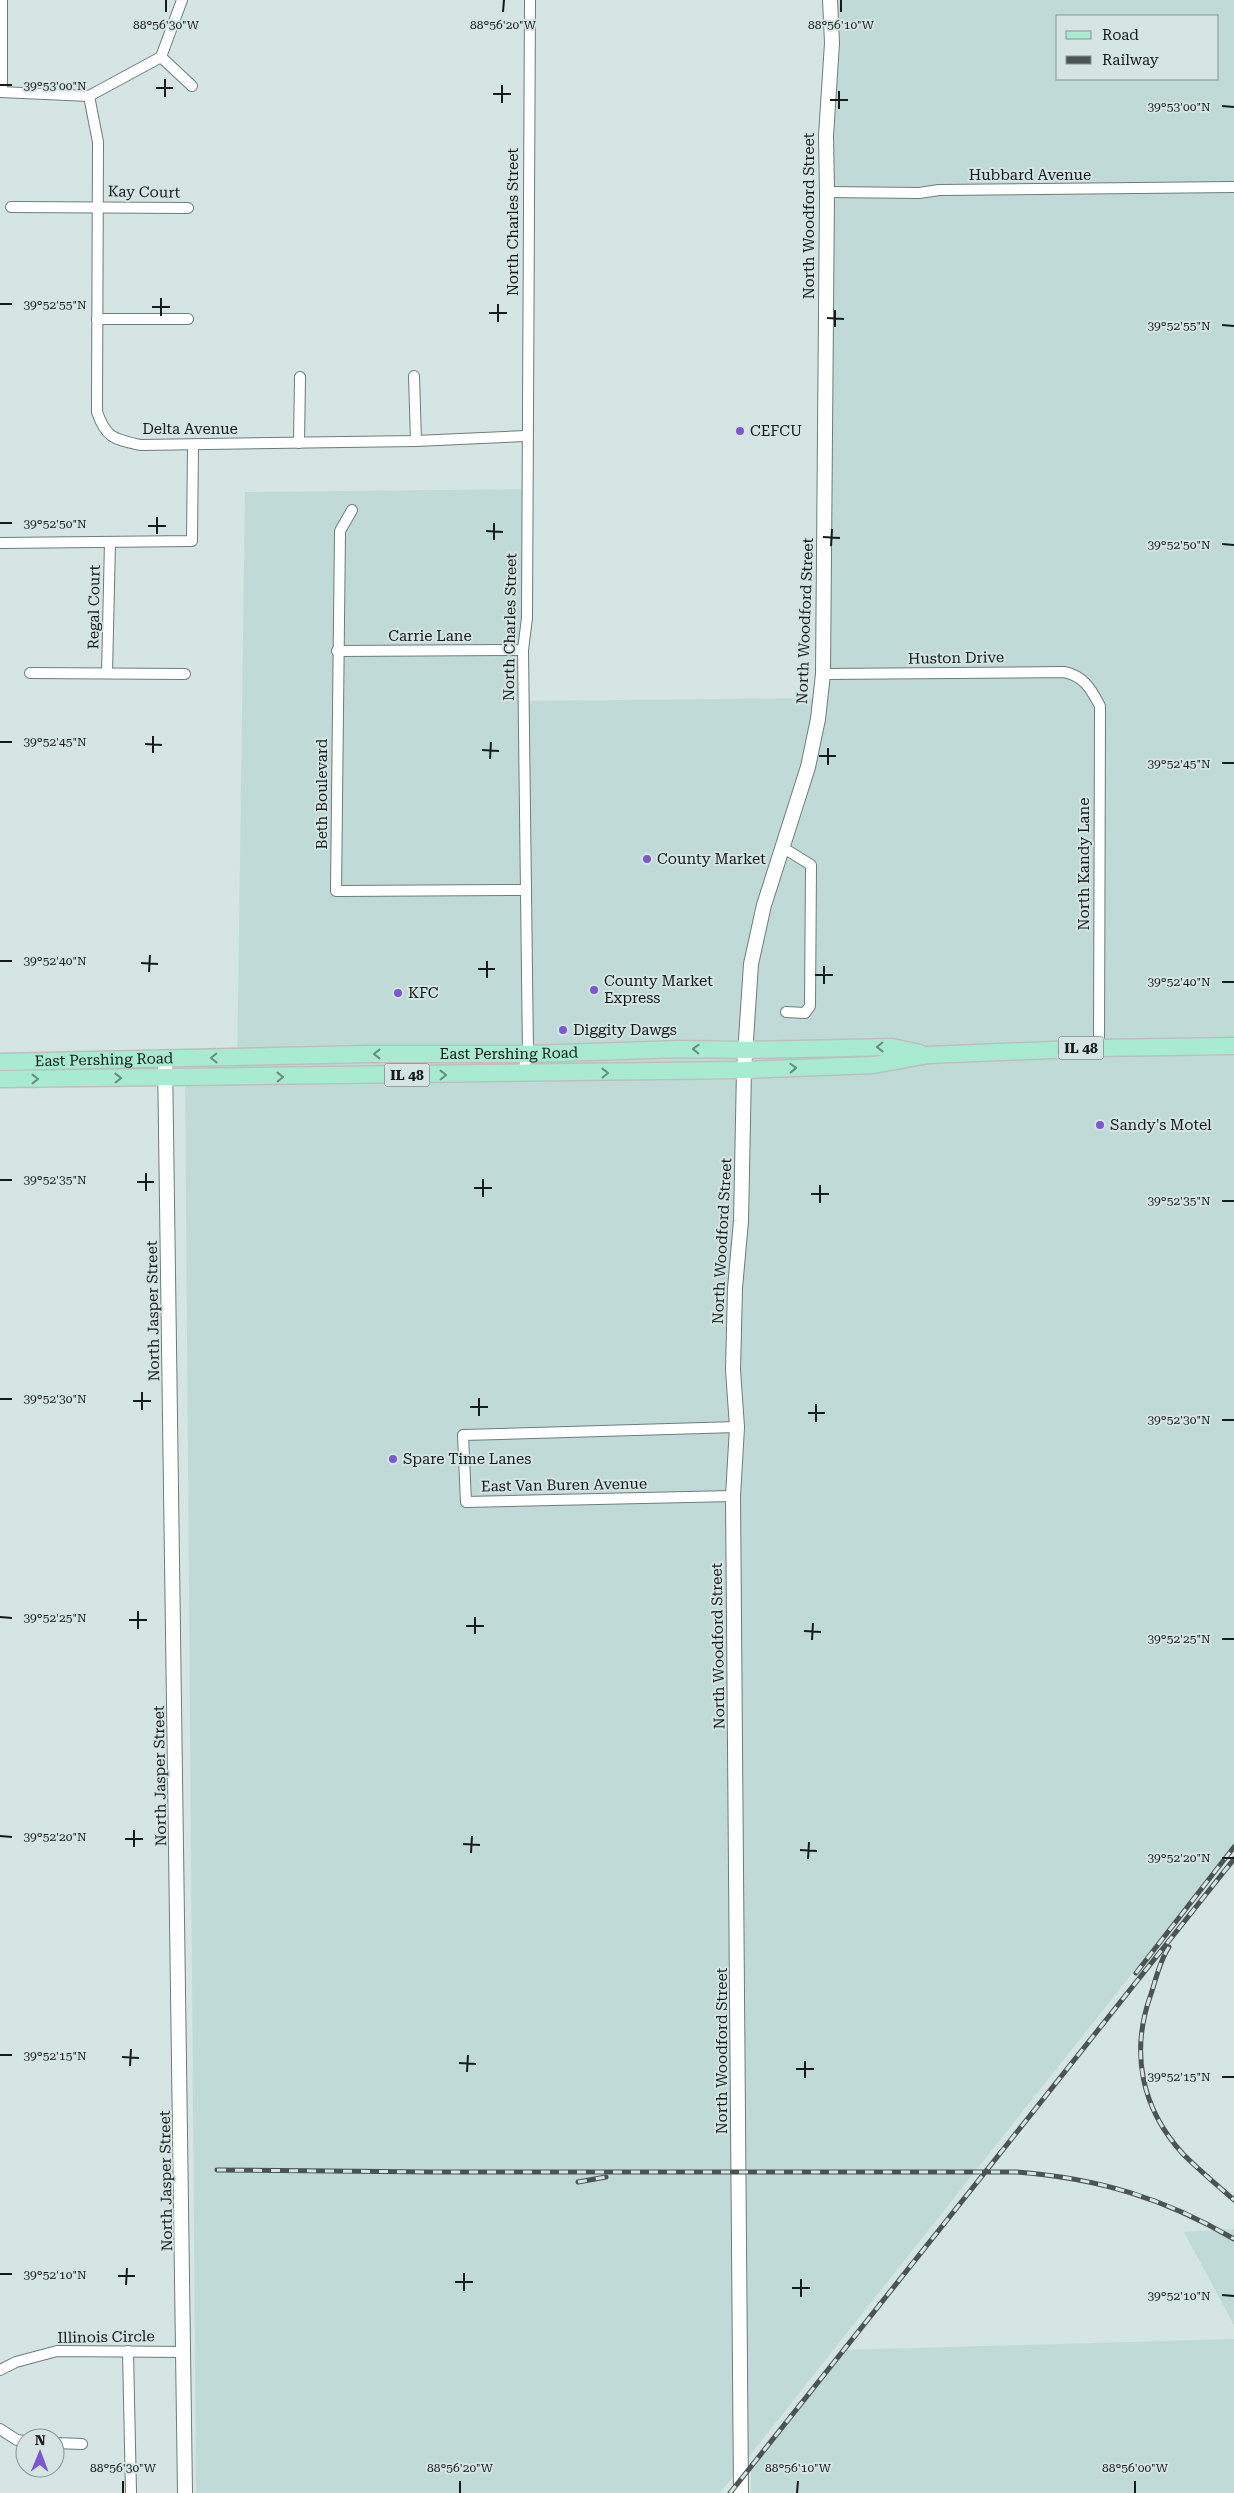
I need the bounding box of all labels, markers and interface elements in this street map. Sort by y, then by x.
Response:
legend [1056,15,1219,80]
text: 88°56'30"W [133,18,200,32]
text: 88°56'20"W [470,18,537,32]
text: 88°56'10"W [808,18,875,32]
text: Road [1102,26,1139,44]
text: Railway [1102,51,1159,69]
text: 39°53'00"N [23,79,87,93]
text: 39°53'00"N [1147,100,1211,114]
street label: North Woodford Street [800,132,818,299]
street label: North Charles Street [504,148,522,296]
street label: Hubbard Avenue [969,166,1091,184]
street label: Kay Court [108,182,181,202]
text: 39°52'55"N [23,298,87,312]
text: 39°52'55"N [1147,319,1211,333]
street label: Delta Avenue [142,420,238,438]
place label: CEFCU [750,422,802,440]
marker: CEFCU [734,425,746,437]
text: 39°52'50"N [23,517,87,531]
street label: North Woodford Street [793,537,817,705]
text: 39°52'50"N [1147,538,1211,552]
street label: North Charles Street [500,552,520,701]
street label: Regal Court [84,564,104,649]
street label: Carrie Lane [388,627,472,645]
street label: Huston Drive [908,648,1004,668]
text: 39°52'45"N [23,735,87,749]
street label: Beth Boulevard [313,738,331,849]
text: 39°52'45"N [1147,757,1211,771]
street label: North Kandy Lane [1075,798,1093,930]
place label: County Market [657,850,766,868]
marker: County Market [641,853,653,865]
text: 39°52'40"N [23,954,87,968]
place label: County Market Express [604,972,713,1007]
text: 39°52'40"N [1147,975,1211,989]
place label: KFC [408,984,439,1002]
marker: County Market Express [588,984,600,996]
marker: KFC [392,987,404,999]
place label: Diggity Dawgs [573,1021,677,1039]
marker: Diggity Dawgs [557,1024,569,1036]
road number: IL 48 [1058,1036,1104,1060]
one-way arrow [875,1042,883,1052]
street label: East Pershing Road [440,1043,579,1063]
one-way arrow [692,1044,700,1054]
street label: East Pershing Road [34,1049,174,1070]
one-way arrow [372,1049,380,1059]
one-way arrow [210,1052,218,1063]
one-way arrow [789,1063,797,1073]
road number: IL 48 [384,1064,430,1086]
one-way arrow [602,1068,610,1078]
one-way arrow [440,1070,447,1080]
one-way arrow [277,1072,285,1082]
one-way arrow [114,1073,122,1084]
one-way arrow [31,1074,39,1084]
place label: Sandy's Motel [1110,1116,1212,1134]
marker: Sandy's Motel [1094,1119,1106,1131]
street label: North Woodford Street [709,1157,735,1325]
text: 39°52'35"N [23,1173,87,1187]
text: 39°52'35"N [1147,1194,1211,1208]
street label: North Jasper Street [143,1240,163,1382]
text: 39°52'30"N [23,1392,87,1406]
text: 39°52'30"N [1147,1413,1211,1427]
place label: Spare Time Lanes [403,1450,531,1468]
marker: Spare Time Lanes [387,1453,399,1465]
street label: East Van Buren Avenue [481,1475,647,1495]
street label: North Woodford Street [708,1562,728,1729]
text: 39°52'25"N [23,1611,87,1625]
text: 39°52'25"N [1147,1632,1211,1646]
street label: North Jasper Street [150,1705,170,1847]
text: 39°52'20"N [23,1830,87,1844]
text: 39°52'20"N [1147,1851,1211,1865]
street label: North Woodford Street [713,1967,731,2134]
text: 39°52'15"N [23,2049,87,2063]
text: 39°52'15"N [1147,2070,1211,2084]
street label: North Jasper Street [156,2110,176,2252]
text: 39°52'10"N [23,2268,87,2282]
text: 39°52'10"N [1147,2289,1211,2303]
street label: Illinois Circle [57,2327,155,2347]
north arrow [15,2428,65,2478]
text: N [35,2432,46,2448]
text: 88°56'30"W [90,2461,157,2475]
text: 88°56'20"W [427,2461,494,2475]
text: 88°56'10"W [765,2461,832,2475]
text: 88°56'00"W [1102,2461,1169,2475]

